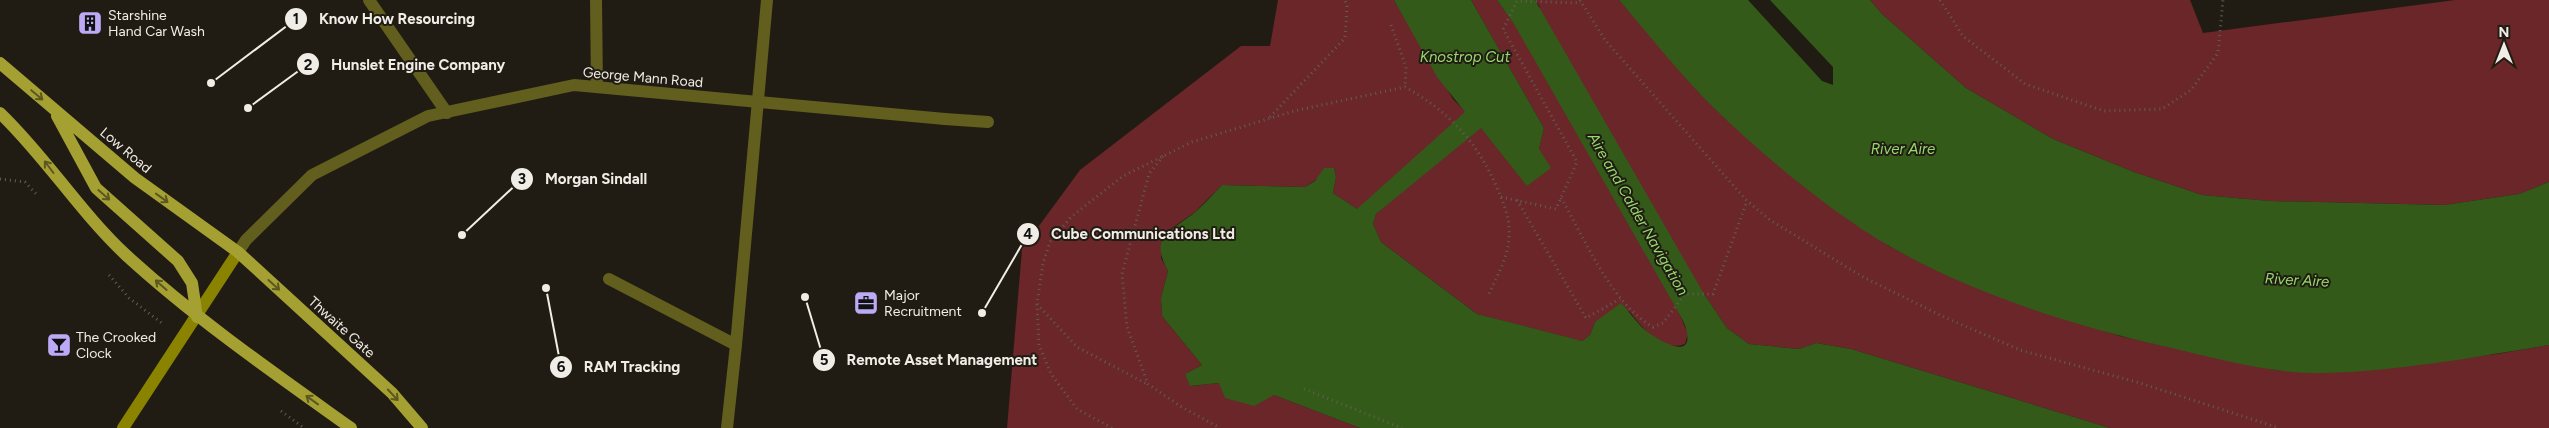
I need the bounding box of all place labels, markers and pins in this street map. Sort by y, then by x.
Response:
callout: Know How Resourcing [284,4,485,34]
place label: Starshine Hand Car Wash [108,7,205,40]
building icon: Starshine Hand Car Wash [77,10,103,36]
callout: Hunslet Engine Company [296,49,515,79]
callout: Morgan Sindall [510,164,657,194]
callout: Cube Communications Ltd [1016,219,1245,249]
place label: Major Recruitment [884,287,962,320]
office icon: Major Recruitment [853,290,879,316]
place label: The Crooked Clock [76,329,156,362]
bar icon: The Crooked Clock [46,332,72,358]
callout: Remote Asset Management [812,345,1047,375]
callout: RAM Tracking [548,352,690,382]

